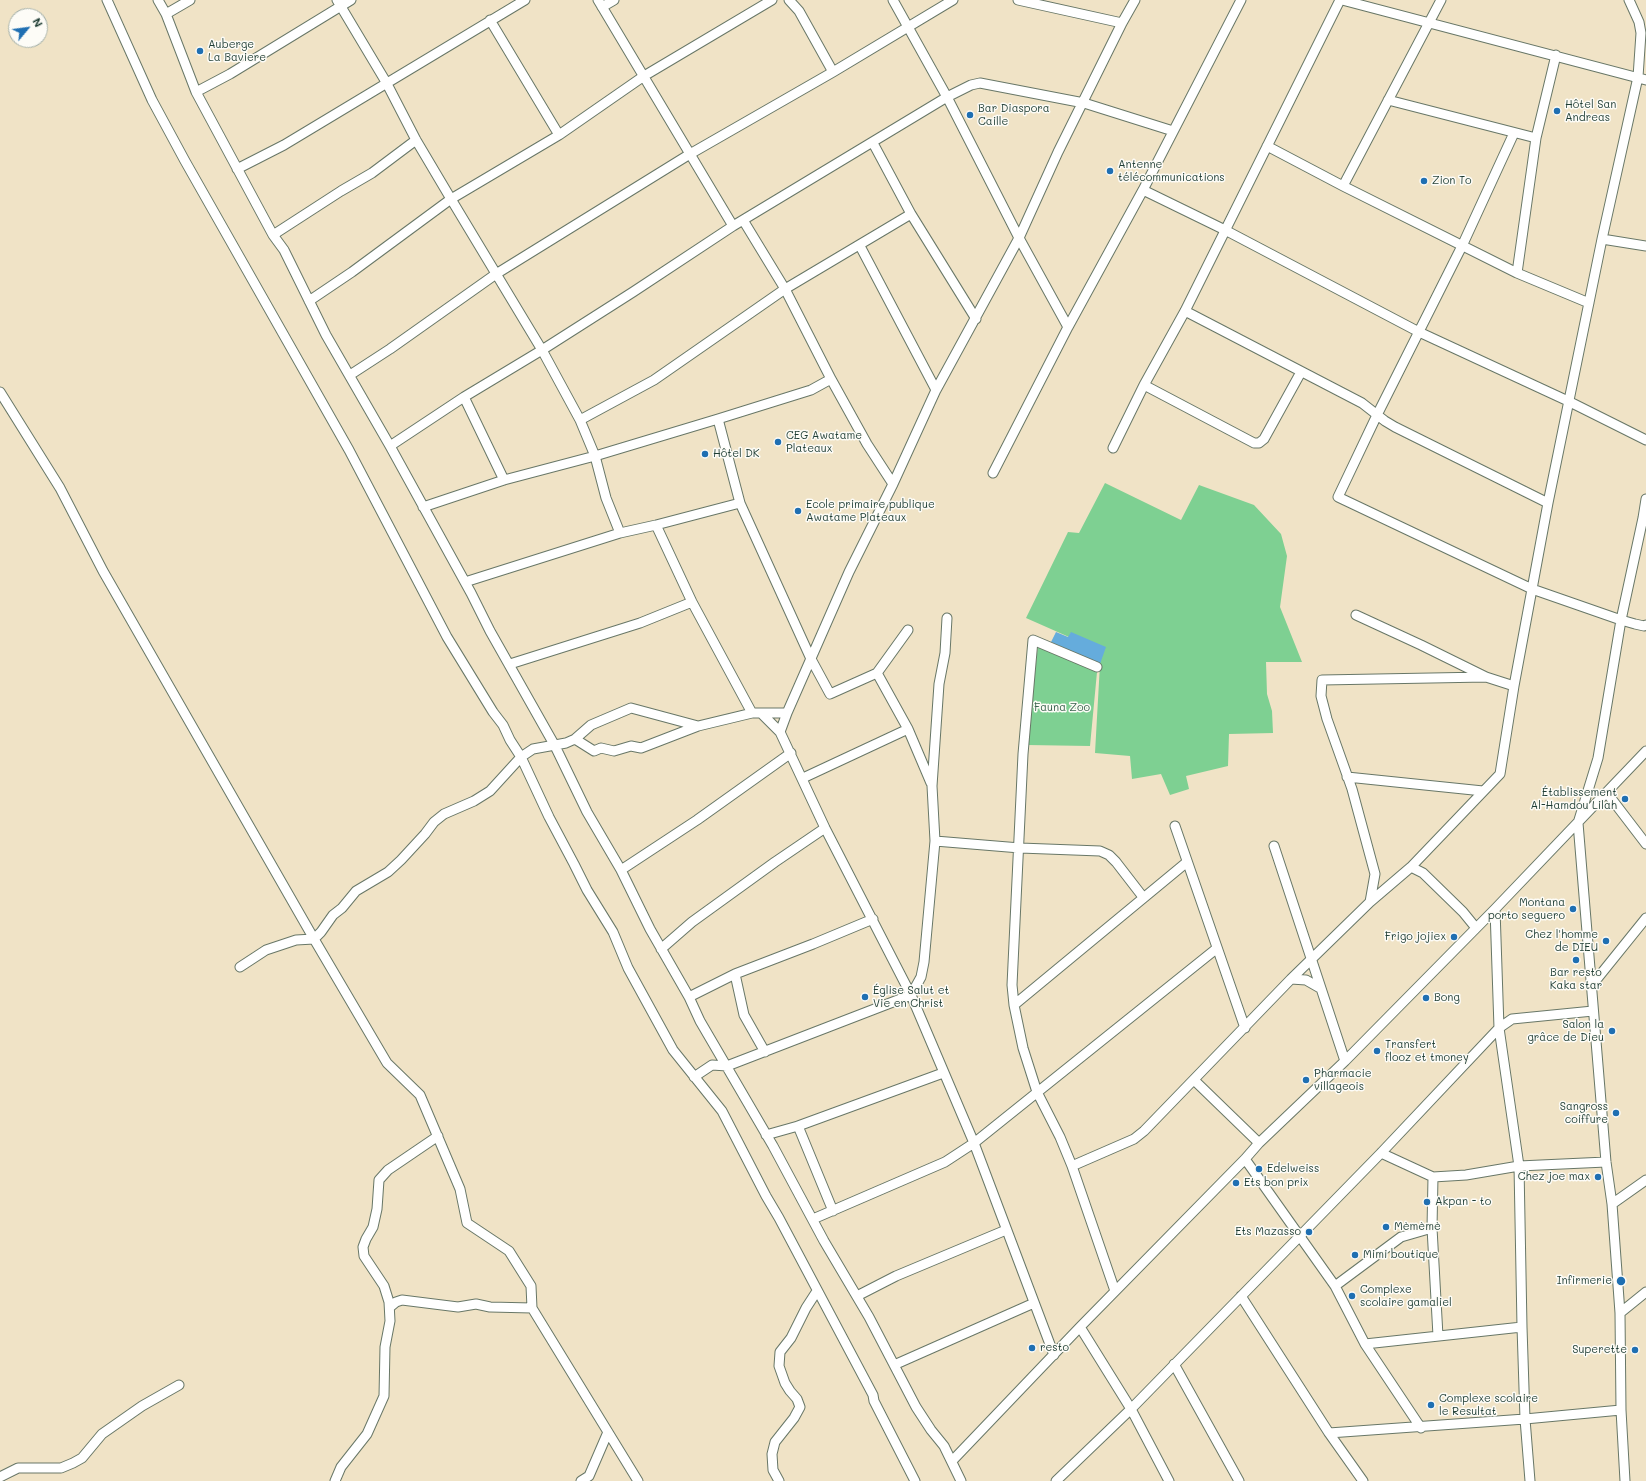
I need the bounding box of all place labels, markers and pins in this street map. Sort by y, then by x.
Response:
place label: Auberge La Baviere [208,38,266,64]
marker: Auberge La Baviere [195,46,205,56]
place label: Hôtel San Andreas [1565,98,1616,124]
place label: Bar Diaspora Caille [978,102,1050,128]
marker: Hôtel San Andreas [1552,106,1562,116]
marker: Bar Diaspora Caille [965,110,975,120]
place label: Antenne télécommunications [1118,158,1225,184]
marker: Antenne télécommunications [1105,166,1115,176]
place label: Zion To [1432,174,1472,188]
marker: Zion To [1419,176,1429,186]
place label: CEG Awatame Plateaux [786,429,862,455]
marker: CEG Awatame Plateaux [773,437,783,447]
place label: Hôtel DK [713,447,760,461]
marker: Hôtel DK [700,449,710,459]
place label: Ecole primaire publique Awatame Plateaux [806,498,935,524]
marker: Ecole primaire publique Awatame Plateaux [793,506,803,516]
place label: Établissement Al-Hamdou Lilah [1531,786,1617,812]
marker: Établissement Al-Hamdou Lilah [1620,794,1630,804]
place label: Montana porto seguero [1488,896,1565,922]
marker: Montana porto seguero [1568,904,1578,914]
place label: Chez l'homme de DIEU [1525,928,1598,954]
place label: Frigo jojiex [1385,930,1446,944]
marker: Frigo jojiex [1449,932,1459,942]
marker: Chez l'homme de DIEU [1601,936,1611,946]
marker: Bar resto Kaka star [1571,955,1581,965]
place label: Bar resto Kaka star [1550,966,1602,992]
place label: Église Salut et Vie en Christ [873,984,949,1010]
place label: Bong [1434,991,1460,1005]
marker: Église Salut et Vie en Christ [860,992,870,1002]
marker: Bong [1421,993,1431,1003]
place label: Salon la grâce de Dieu [1527,1018,1604,1044]
marker: Salon la grâce de Dieu [1607,1026,1617,1036]
place label: Transfert flooz et tmoney [1385,1038,1469,1064]
marker: Transfert flooz et tmoney [1372,1046,1382,1056]
place label: Pharmacie villageois [1314,1067,1372,1093]
marker: Pharmacie villageois [1301,1075,1311,1085]
place label: Sangross coiffure [1560,1100,1608,1126]
marker: Sangross coiffure [1611,1108,1621,1118]
place label: Edelweiss [1267,1162,1319,1176]
marker: Edelweiss [1254,1164,1264,1174]
place label: Chez joe max [1518,1170,1590,1184]
marker: Chez joe max [1593,1172,1603,1182]
place label: Ets bon prix [1244,1176,1308,1190]
marker: Ets bon prix [1231,1178,1241,1188]
place label: Akpan - to [1435,1195,1491,1209]
marker: Akpan - to [1422,1197,1432,1207]
place label: Mèmèmè [1394,1220,1441,1234]
marker: Mèmèmè [1381,1222,1391,1232]
place label: Ets Mazasso [1235,1225,1301,1239]
marker: Ets Mazasso [1304,1227,1314,1237]
place label: Mimi boutique [1363,1248,1438,1262]
marker: Mimi boutique [1350,1250,1360,1260]
place label: Infirmerie [1557,1274,1612,1288]
marker: Infirmerie [1615,1275,1627,1287]
place label: Complexe scolaire gamaliel [1360,1283,1452,1309]
marker: Complexe scolaire gamaliel [1347,1291,1357,1301]
place label: resto [1040,1341,1069,1355]
marker: resto [1027,1343,1037,1353]
place label: Superette [1572,1343,1627,1357]
marker: Superette [1630,1345,1640,1355]
place label: Complexe scolaire le Resultat [1439,1392,1538,1418]
marker: Complexe scolaire le Resultat [1426,1400,1436,1410]

